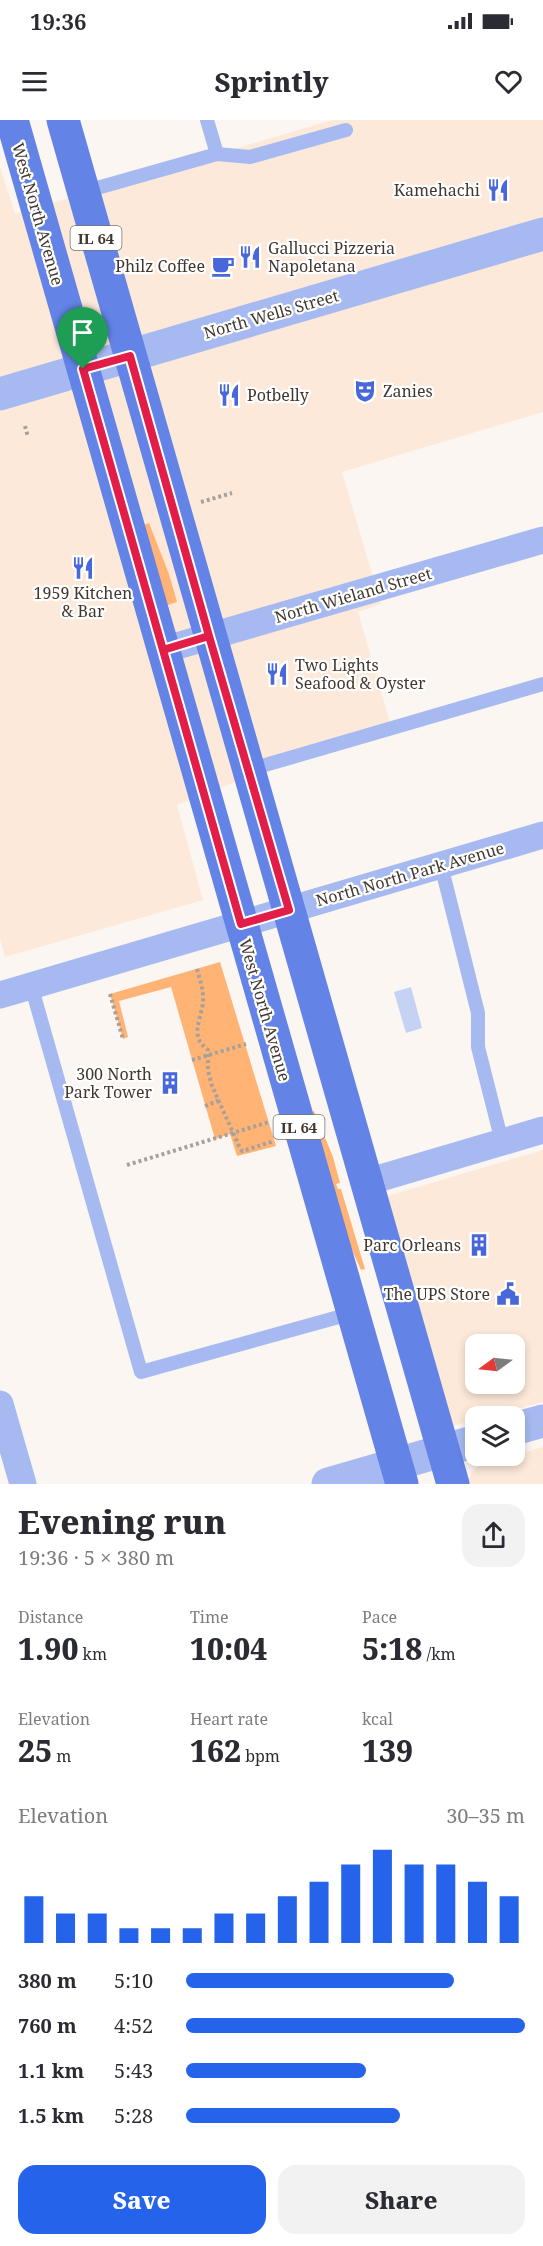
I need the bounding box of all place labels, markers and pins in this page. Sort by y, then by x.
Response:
restaurant icon: Kamehachi [485,177,511,203]
place label: Kamehachi [394,179,480,201]
place label: Gallucci Pizzeria Napoletana [268,237,395,277]
restaurant icon: Gallucci Pizzeria Napoletana [237,244,263,270]
cafe icon: Philz Coffee [210,253,236,279]
place label: Philz Coffee [115,255,205,277]
pin [57,307,108,369]
theatre icon: Zanies [352,378,378,404]
place label: Zanies [383,380,433,402]
restaurant icon: Potbelly [216,382,242,408]
place label: Potbelly [247,384,310,406]
restaurant icon: 1959 Kitchen & Bar [70,555,96,581]
place label: 1959 Kitchen & Bar [34,582,132,622]
place label: Two Lights Seafood & Oyster [295,654,426,694]
restaurant icon: Two Lights Seafood & Oyster [264,661,290,687]
place label: 300 North Park Tower [64,1063,152,1103]
building icon: 300 North Park Tower [157,1070,183,1096]
building icon: Parc Orleans [466,1232,492,1258]
place label: Parc Orleans [363,1234,461,1256]
public building icon: The UPS Store [495,1281,521,1307]
place label: The UPS Store [384,1283,490,1305]

